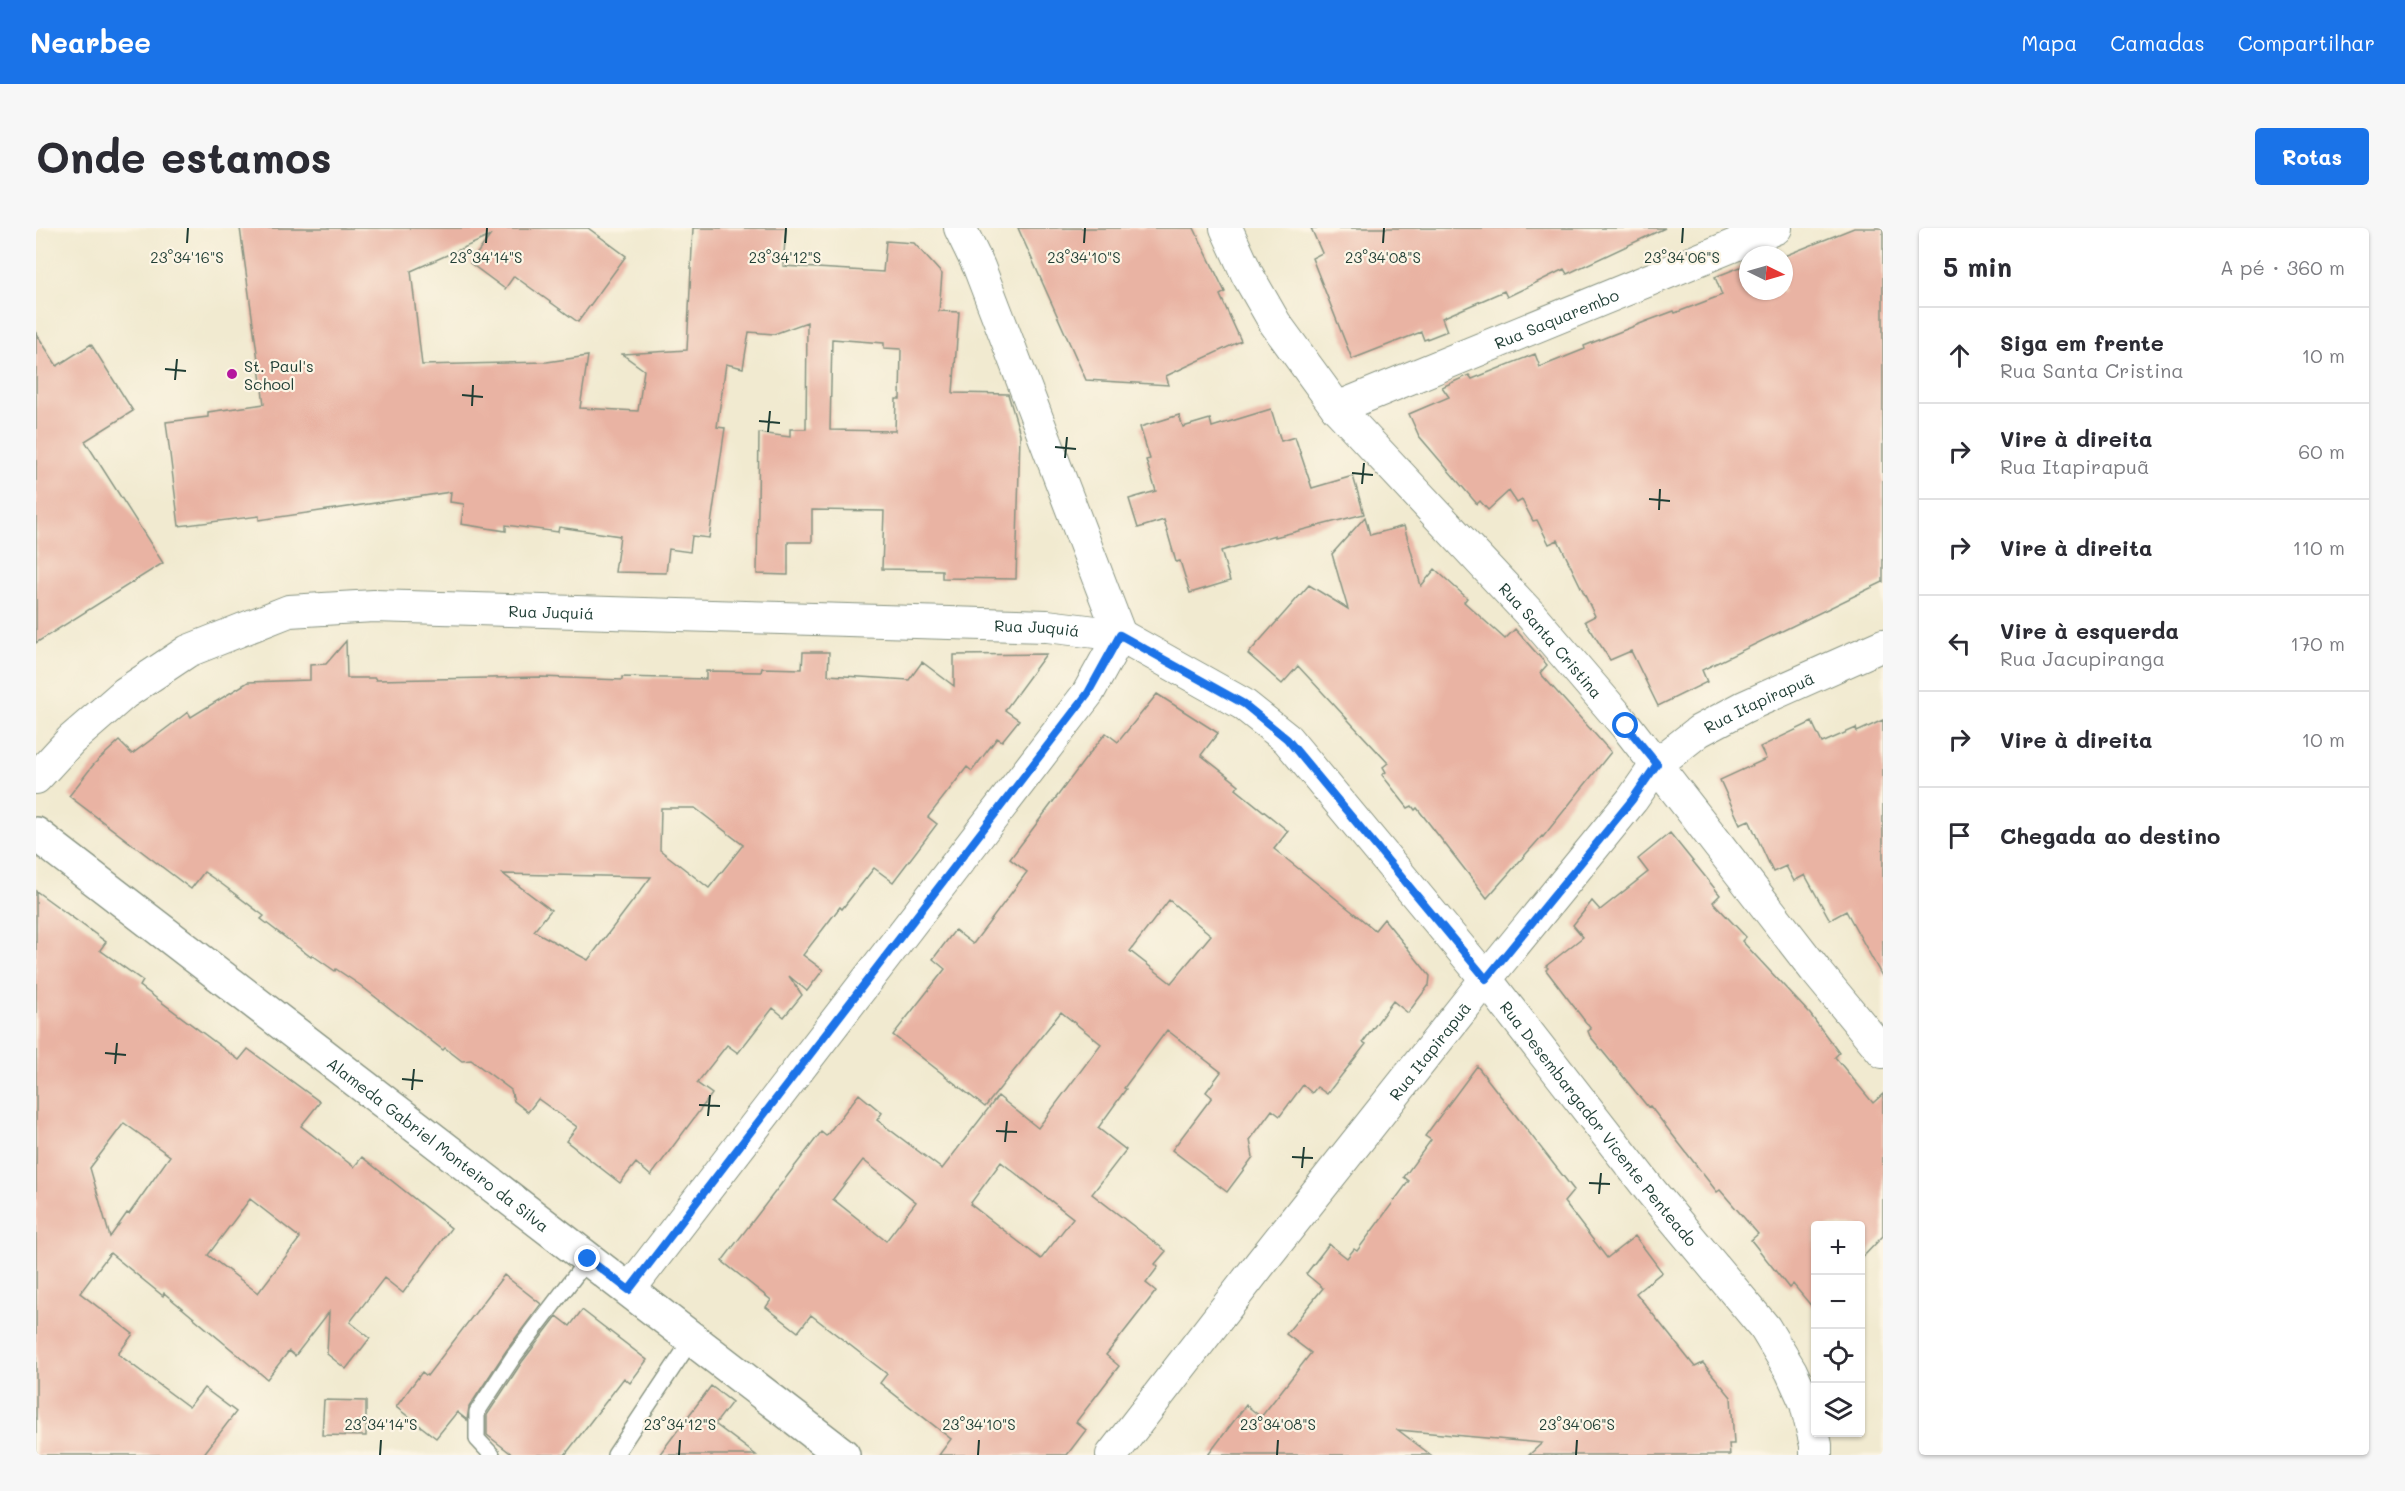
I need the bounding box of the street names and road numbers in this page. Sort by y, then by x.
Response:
street label: Rua Saquarembo [1491,283,1622,353]
street label: Rua Santa Cristina [1495,578,1608,702]
street label: Rua Juquiá [508,599,594,623]
street label: Rua Juquiá [994,614,1081,640]
street label: Rua Itapirapuã [1700,667,1817,737]
street label: Rua Desembargador Vicente Penteado [1496,996,1702,1250]
street label: Rua Itapirapuã [1384,997,1475,1104]
street label: Alameda Gabriel Monteiro da Silva [323,1052,554,1236]

